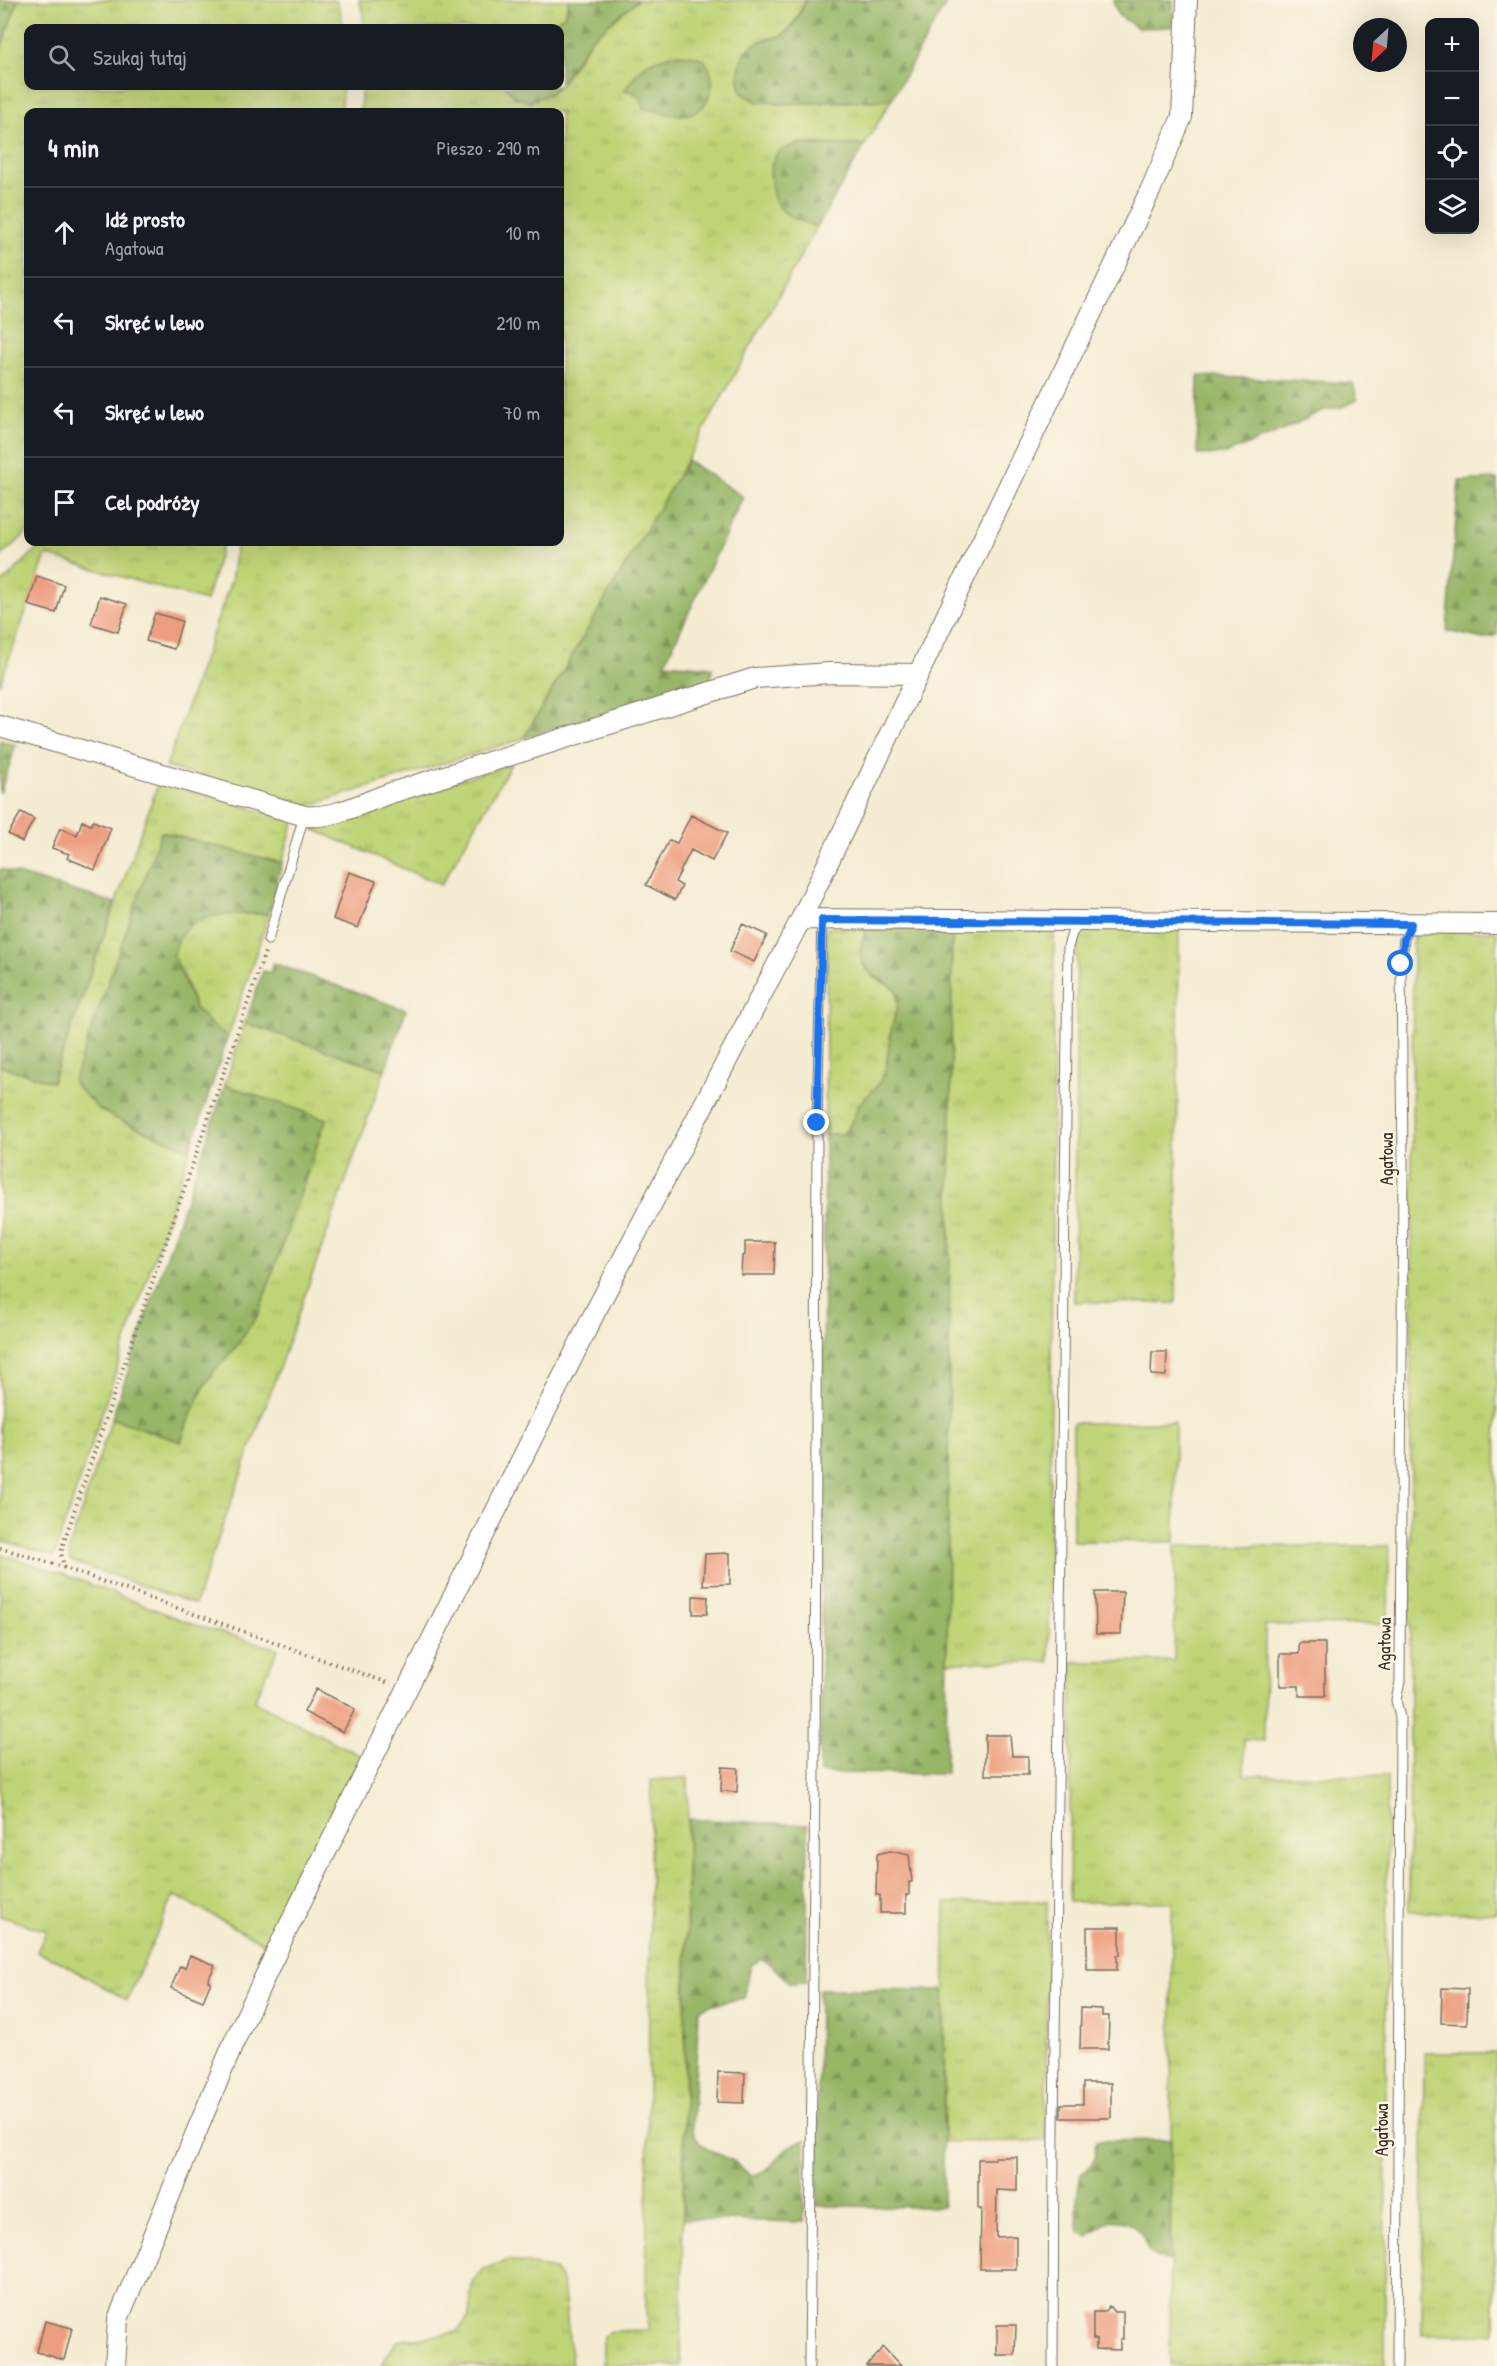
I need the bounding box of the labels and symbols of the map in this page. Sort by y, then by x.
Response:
north arrow [1353,18,1407,72]
route start [1387,950,1413,976]
route end [803,1109,829,1135]
street label: Agatowa [1374,1133,1399,1185]
street label: Agatowa [1371,1617,1397,1671]
street label: Agatowa [1369,2104,1394,2156]

